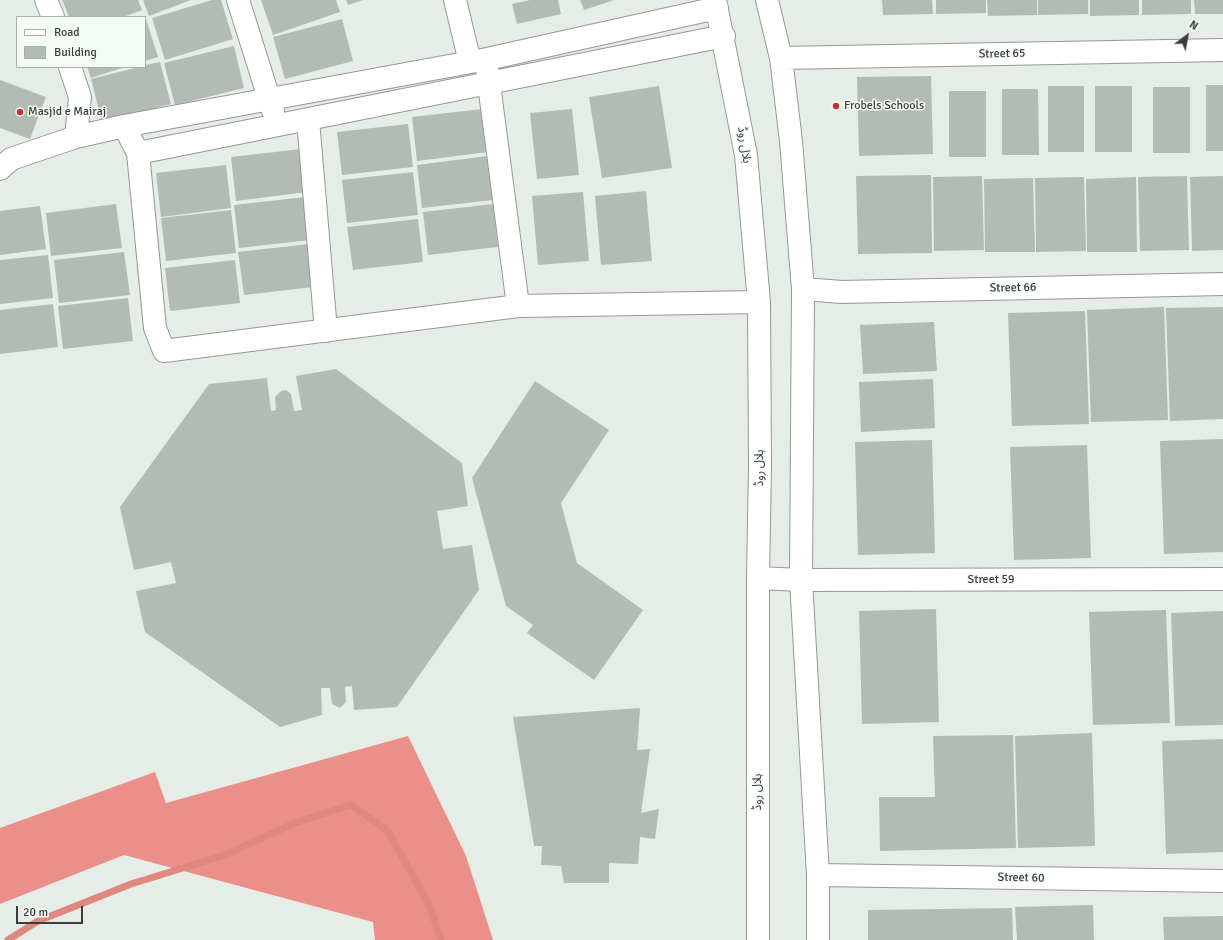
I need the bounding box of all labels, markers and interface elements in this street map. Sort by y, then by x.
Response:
legend [16,16,146,68]
north arrow [1167,16,1207,56]
text: N [1187,18,1200,33]
text: Road [54,25,80,40]
text: Building [54,45,97,60]
street label: Street 65 [978,46,1026,62]
place label: Frobels Schools [844,99,924,113]
marker: Frobels Schools [831,101,841,111]
place label: Masjid e Mairaj [28,105,106,119]
marker: Masjid e Mairaj [15,107,25,117]
street label: ہلال روڈ [734,126,754,164]
street label: Street 66 [989,280,1037,296]
street label: ہلال روڈ [753,450,767,486]
street label: Street 59 [968,573,1014,587]
street label: ہلال روڈ [751,774,765,810]
street label: Street 60 [997,870,1045,886]
scale bar [18,898,85,924]
text: 20 m [23,905,48,920]

